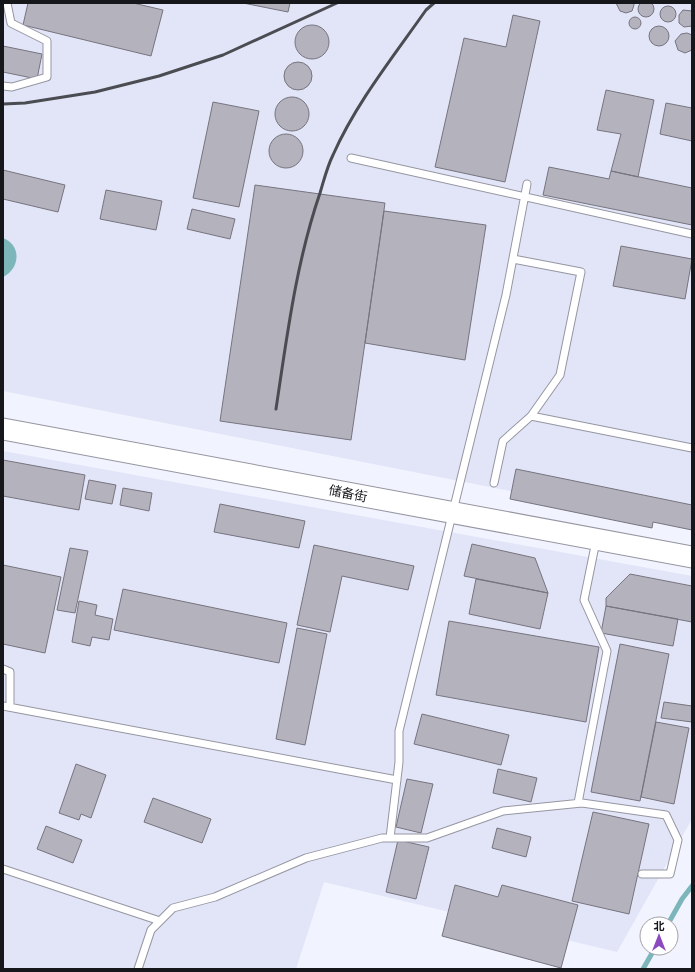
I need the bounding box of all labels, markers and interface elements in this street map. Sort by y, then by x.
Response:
street label: 储备街 [328,482,368,504]
north arrow [639,916,679,956]
text: 北 [654,920,665,932]

